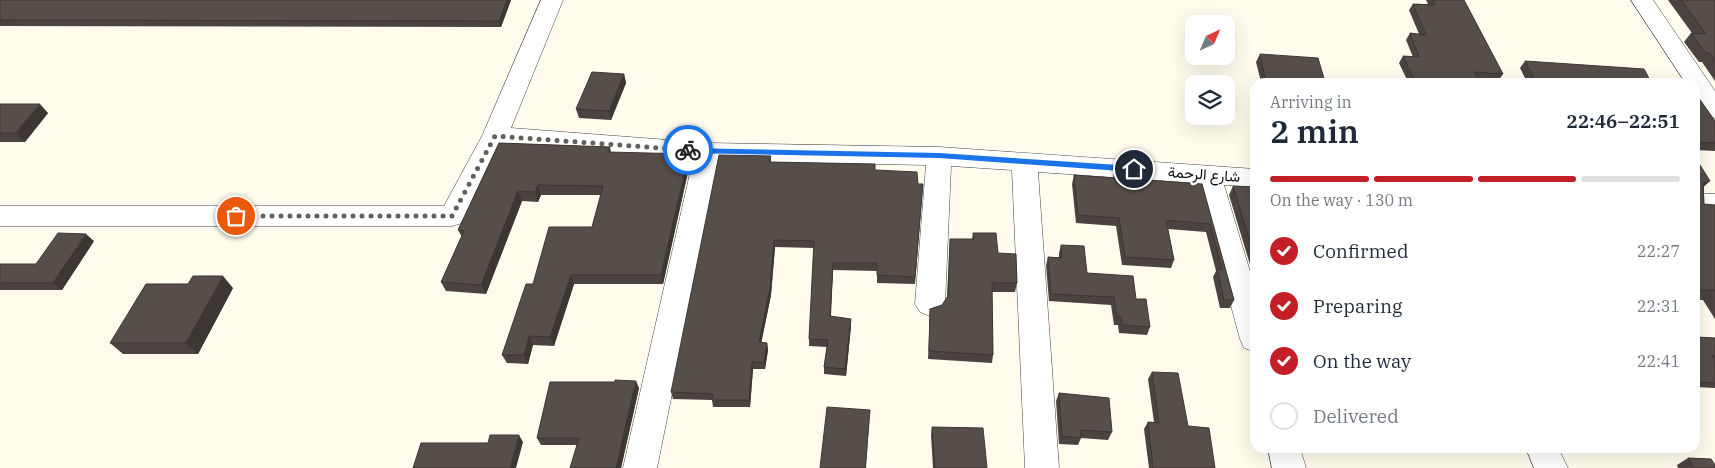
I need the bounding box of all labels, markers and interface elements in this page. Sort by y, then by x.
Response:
north arrow [1185,15,1235,65]
map controls [1185,15,1235,125]
button: layers [1185,75,1235,125]
text: Arriving in [1270,92,1352,112]
text: 22:46–22:51 [1566,109,1680,133]
text: 2 min [1270,110,1359,152]
courier [663,125,713,175]
icon: bike [674,136,702,164]
pin [1113,148,1155,190]
icon: home [1120,155,1148,183]
street label: شارع الرحمة [1167,162,1241,188]
text: On the way · 130 m [1270,190,1413,210]
pin [215,195,257,237]
icon: bag [222,202,250,230]
icon: check [1270,237,1298,265]
text: Confirmed [1313,239,1408,263]
text: 22:27 [1637,241,1680,261]
icon: check [1270,292,1298,320]
text: Preparing [1313,294,1402,318]
text: 22:31 [1637,296,1680,316]
icon: check [1270,347,1298,375]
text: On the way [1313,349,1411,373]
text: 22:41 [1637,351,1680,371]
text: Delivered [1313,404,1399,428]

